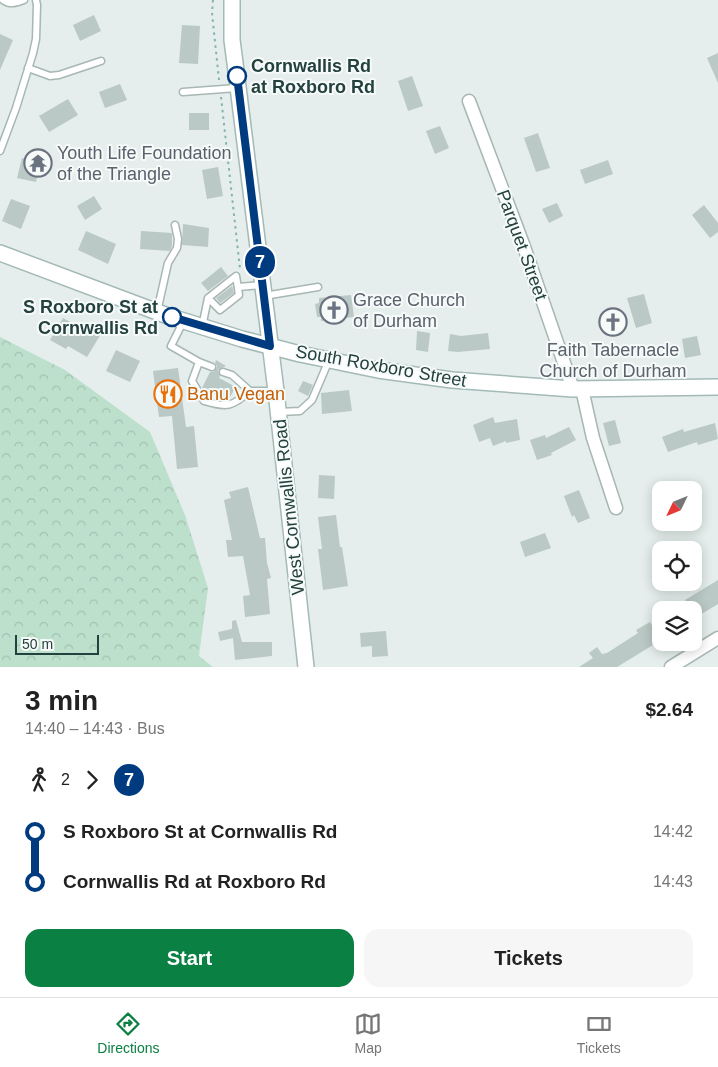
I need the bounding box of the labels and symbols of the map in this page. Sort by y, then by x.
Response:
place label: Cornwallis Rd at Roxboro Rd [251,56,375,97]
marker: Cornwallis Rd at Roxboro Rd [227,66,247,86]
place label: Youth Life Foundation of the Triangle [57,143,231,184]
temple icon: Youth Life Foundation of the Triangle [23,148,53,178]
street label: Parquet Street [493,187,551,303]
line badge: 7 [244,246,276,278]
place label: Grace Church of Durham [353,290,465,331]
church icon: Grace Church of Durham [319,295,349,325]
place label: S Roxboro St at Cornwallis Rd [23,297,158,338]
marker: S Roxboro St at Cornwallis Rd [162,307,182,327]
church icon: Faith Tabernacle Church of Durham [598,307,628,337]
place label: Faith Tabernacle Church of Durham [539,340,687,381]
street label: South Roxboro Street [294,341,468,391]
restaurant icon: Banu Vegan [153,379,183,409]
place label: Banu Vegan [187,384,285,404]
street label: West Cornwallis Road [270,418,308,596]
north arrow [652,481,702,531]
scale bar [15,632,99,655]

